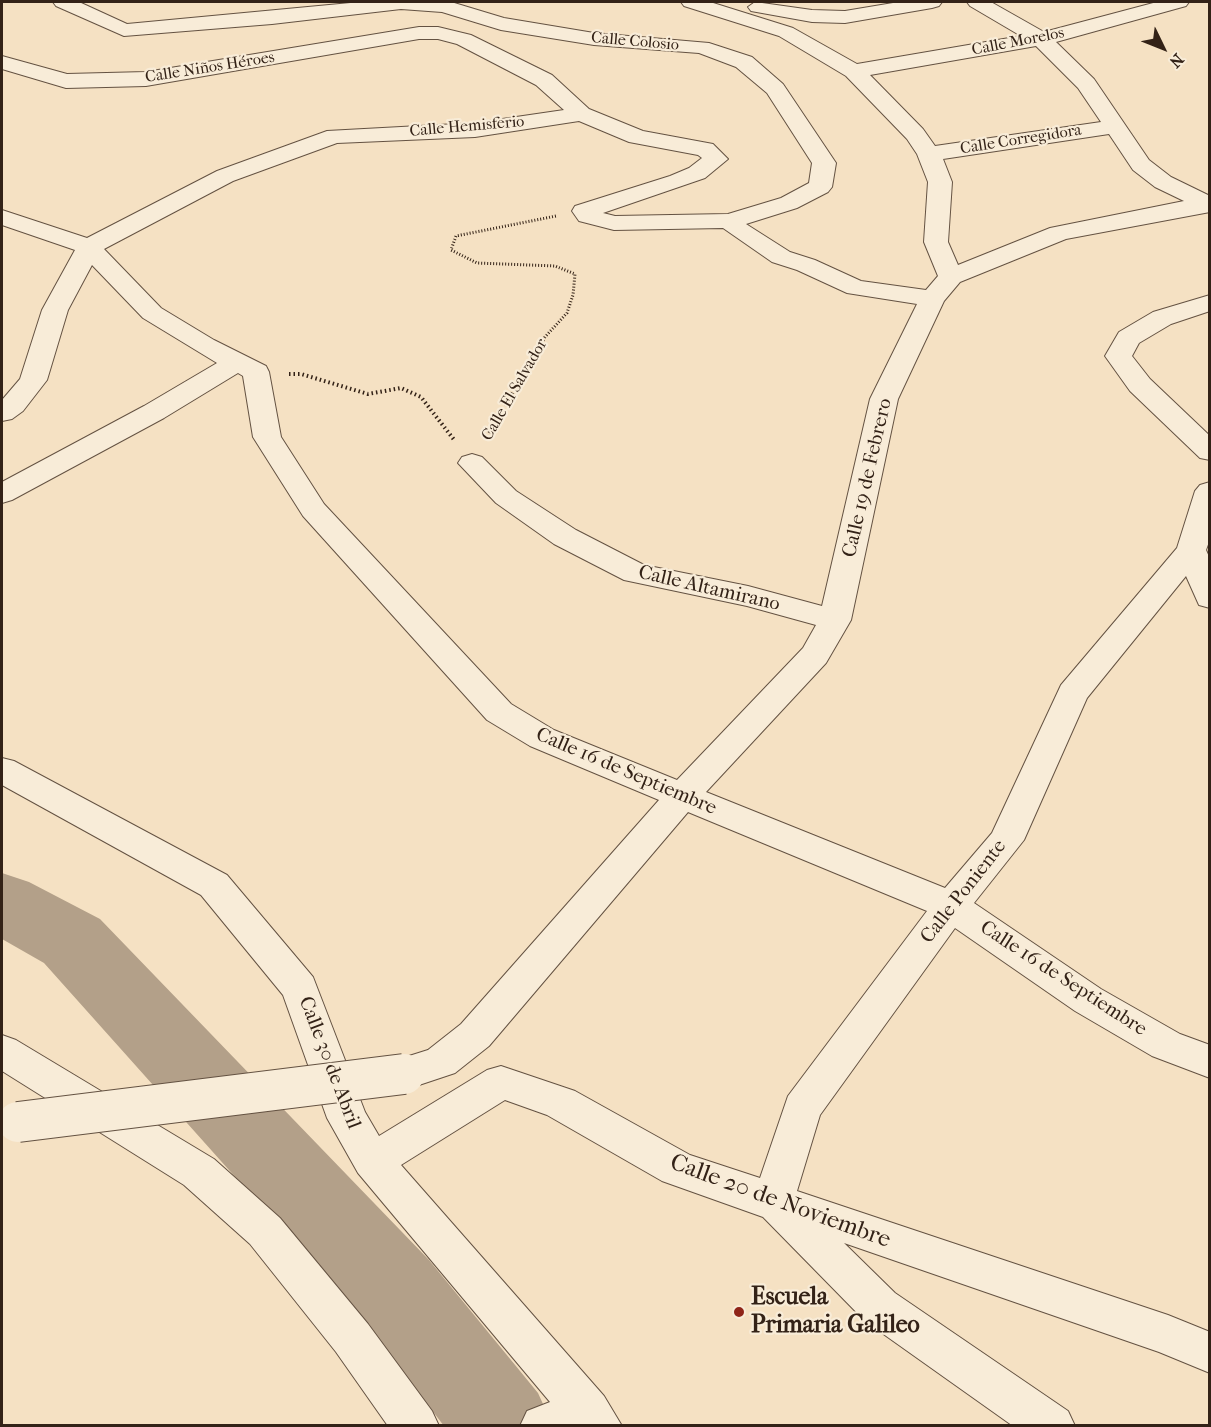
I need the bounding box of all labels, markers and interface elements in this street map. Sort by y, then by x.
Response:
north arrow [1133,18,1193,78]
street label: Calle Morelos [970,24,1066,60]
street label: Calle Colosio [590,29,680,55]
street label: Calle Niños Héroes [144,48,276,88]
text: N [1165,50,1188,72]
street label: Calle Hemisferio [409,112,525,142]
street label: Calle Corregidora [959,121,1083,159]
street label: Calle El Salvador [478,336,552,444]
street label: Calle 19 de Febrero [838,396,898,560]
street label: Calle Altamirano [636,561,782,617]
street label: Calle 16 de Septiembre [532,723,720,821]
street label: Calle Poniente [916,835,1012,949]
street label: Calle 16 de Septiembre [975,916,1151,1042]
street label: Calle 30 de Abril [293,994,365,1132]
street label: Calle 20 de Noviembre [666,1149,894,1255]
place label: Escuela Primaria Galileo [751,1284,920,1340]
marker: Escuela Primaria Galileo [732,1305,746,1319]

